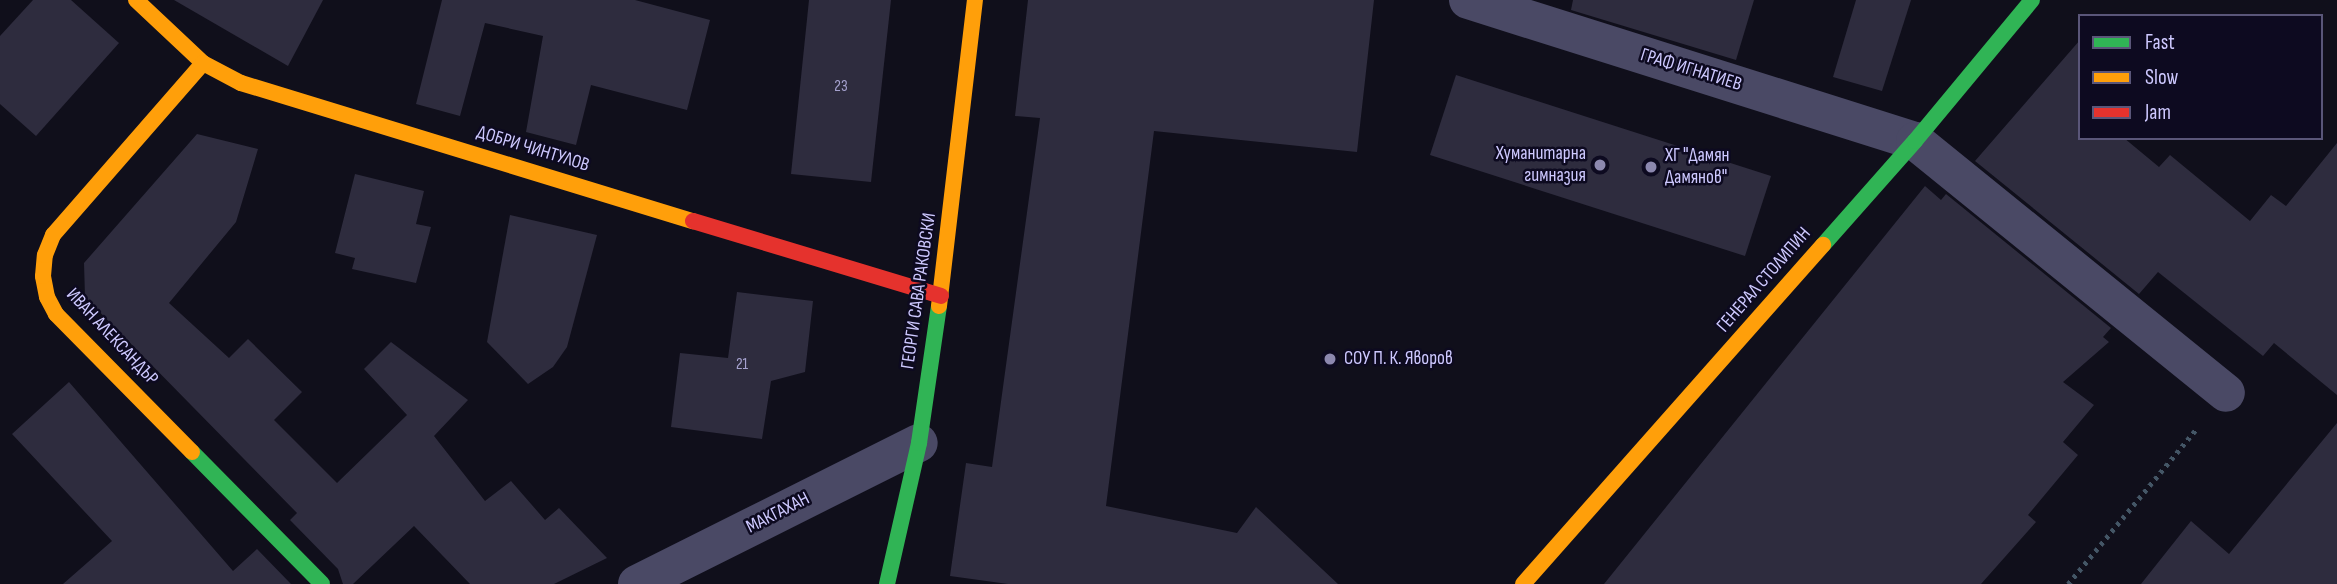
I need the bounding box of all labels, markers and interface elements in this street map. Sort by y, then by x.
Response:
legend [2078,14,2323,140]
text: Fast [2145,30,2175,55]
street label: ГРАФ ИГНАТИЕВ [1638,44,1744,96]
text: Slow [2145,65,2178,90]
house number: 23 [834,77,848,97]
text: Jam [2145,100,2171,125]
street label: ДОБРИ ЧИНТУЛОВ [474,121,592,177]
place label: Хуманитарна гимназия [1496,143,1586,187]
place label: ХГ "Дамян Дамянов" [1665,145,1730,189]
marker: Хуманитарна гимназия [1592,157,1608,173]
marker: ХГ "Дамян Дамянов" [1643,159,1659,175]
street label: ГЕОРГИ САВА РАКОВСКИ [897,211,941,371]
street label: ГЕНЕРАЛ СТОЛИПИН [1712,223,1816,337]
street label: ИВАН АЛЕКСАНДЪР [61,284,163,390]
place label: СОУ П. К. Яворов [1344,348,1453,370]
marker: СОУ П. К. Яворов [1322,351,1338,367]
house number: 21 [736,355,748,375]
street label: МАКГАХАН [742,487,814,539]

